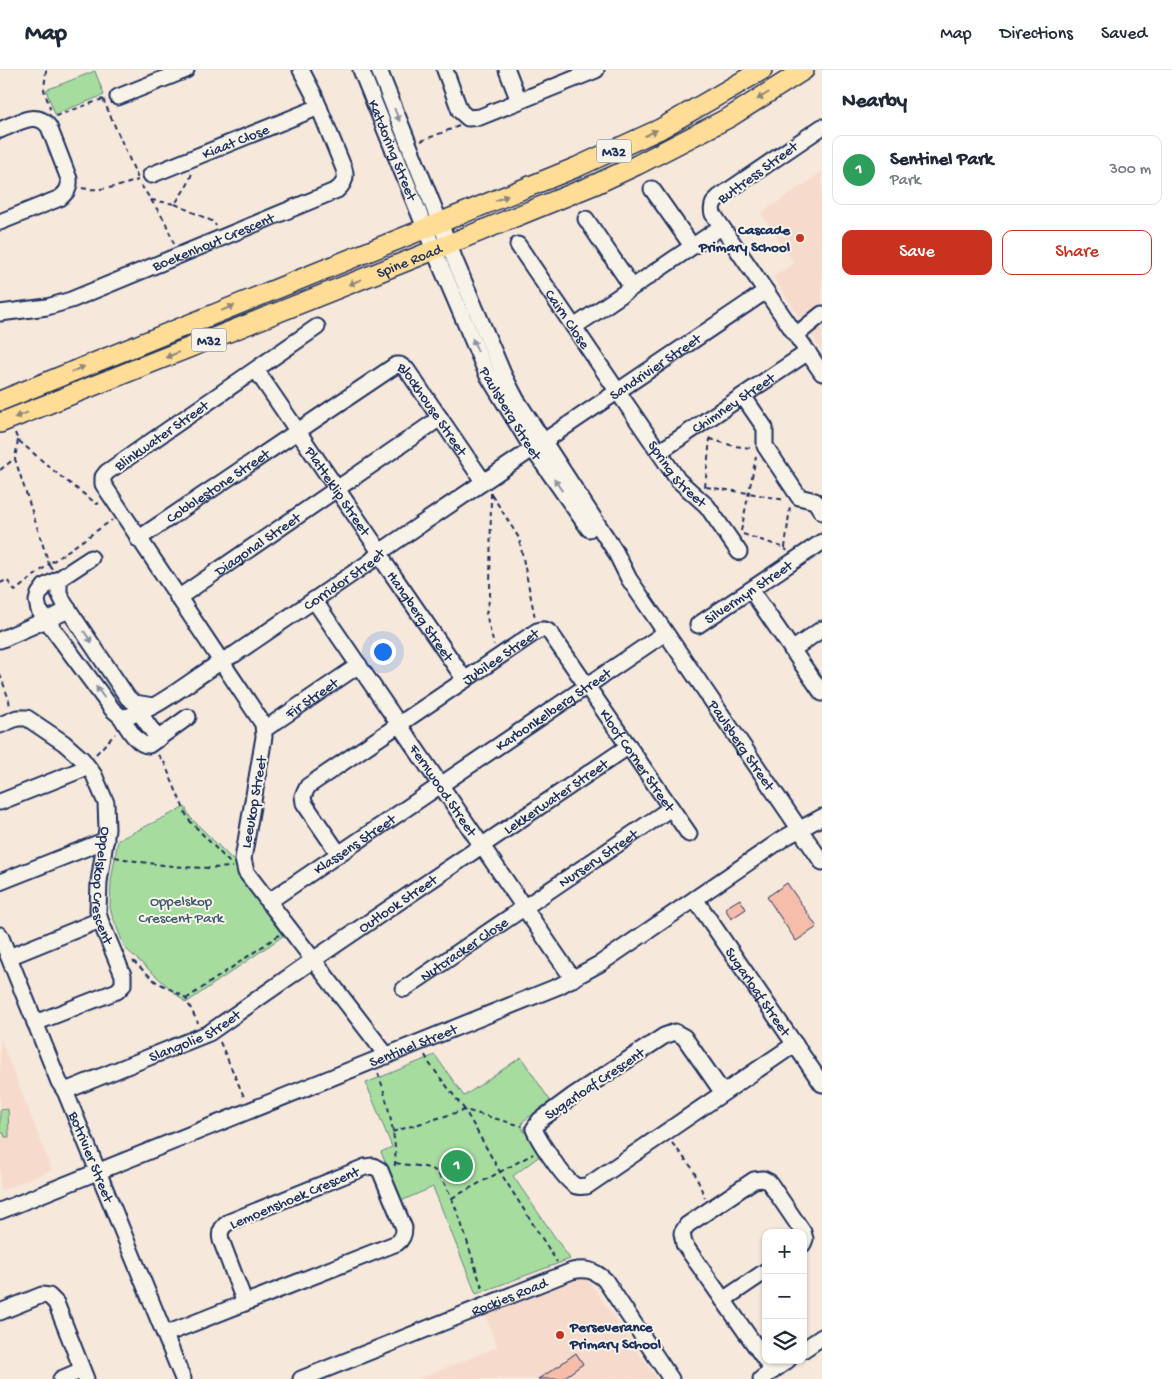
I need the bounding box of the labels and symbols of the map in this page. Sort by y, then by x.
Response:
one-way arrow [756,92,770,101]
street label: Katdoring Street [363,97,421,205]
one-way arrow [394,108,402,122]
street label: Kiaat Close [200,121,272,164]
one-way arrow [644,129,658,137]
street label: Buttress Street [714,137,803,209]
road number: M32 [596,140,632,162]
one-way arrow [495,194,510,202]
street label: Boekenhout Crescent [149,209,279,277]
place label: Cascade Primary School [698,222,791,257]
marker: Cascade Primary School [794,232,806,244]
street label: Spine Road [374,240,446,283]
one-way arrow [348,279,363,286]
street label: Cairn Close [540,286,593,353]
one-way arrow [221,304,235,312]
road number: M32 [192,328,226,352]
street label: Sandrivier Street [607,330,707,405]
one-way arrow [470,338,478,352]
one-way arrow [164,351,179,359]
street label: Blockhouse Street [392,359,471,461]
street label: Paulsberg Street [474,364,546,466]
one-way arrow [71,365,85,373]
street label: Chimney Street [689,369,780,438]
street label: Blinkwater Street [111,396,214,476]
one-way arrow [14,411,28,419]
street label: Spring Street [643,438,711,513]
street label: Platteklip Street [299,443,374,541]
street label: Cobblestone Street [164,445,275,528]
one-way arrow [553,478,563,491]
street label: Diagonal Street [211,508,306,582]
street label: Corridor Street [301,544,391,615]
street label: Silvermyn Street [702,556,798,629]
street label: Hangberg Street [382,568,458,667]
street label: Jubilee Street [459,624,544,690]
one-way arrow [83,630,93,644]
your location [370,639,396,665]
street label: Karbonkelberg Street [493,664,617,756]
street label: Fir Street [282,674,344,724]
one-way arrow [95,685,105,699]
street label: Paulsberg Street [703,696,779,796]
street label: Kloof Corner Street [595,706,679,817]
street label: Fernwood Street [404,741,481,842]
street label: Leeukop Street [238,753,272,850]
street label: Lekkerwater Street [501,755,614,839]
street label: Klassens Street [311,810,401,879]
street label: Oppelskop Crescent [87,825,117,949]
street label: Nursery Street [556,825,643,893]
street label: Outlook Street [355,871,443,938]
park label: Oppelskop Crescent Park [139,893,225,928]
street label: Nutcracker Close [417,914,512,987]
street label: Sugarloaf Street [720,945,795,1042]
street label: Slangolie Street [147,1006,246,1067]
street label: Sentinel Street [367,1020,462,1072]
street label: Sugarloaf Crescent [542,1044,650,1125]
street label: Botrivier Street [63,1108,117,1207]
pin: 1 [441,1147,473,1185]
street label: Lemoenshoek Crescent [227,1163,364,1234]
street label: Rockies Road [469,1274,552,1321]
place label: Perseverance Primary School [569,1319,662,1354]
marker: Perseverance Primary School [554,1329,566,1341]

